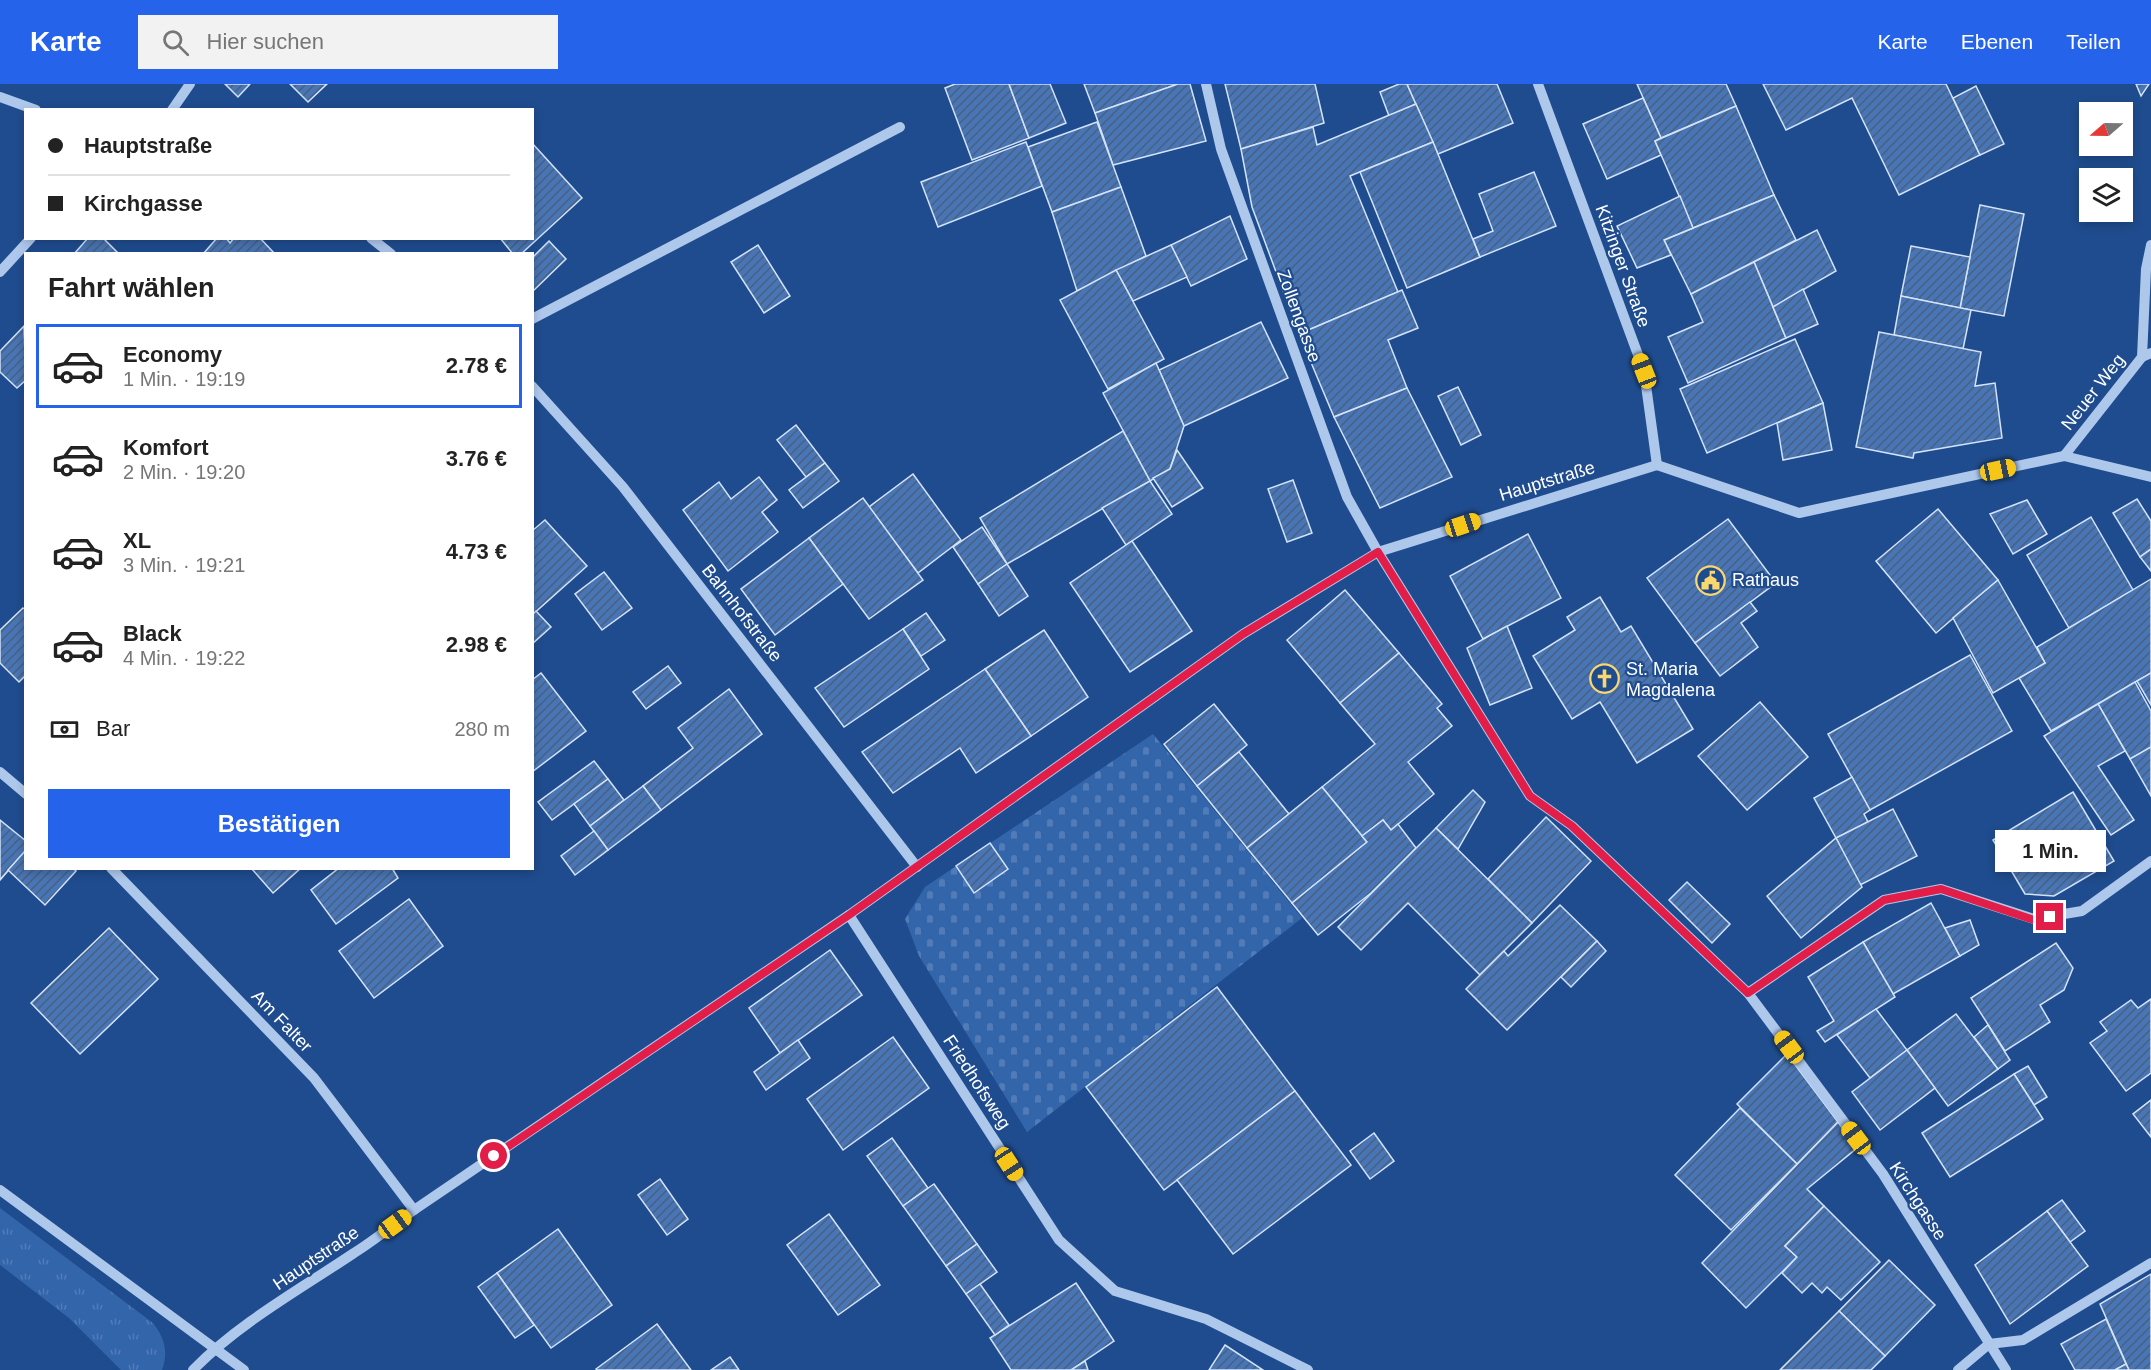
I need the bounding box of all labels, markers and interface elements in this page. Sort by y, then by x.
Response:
search box [138,15,558,69]
text: Karte [30,26,102,57]
icon: search [159,26,192,59]
text: Hier suchen [207,29,324,54]
text: Karte [1878,30,1928,53]
text: Ebenen [1961,30,2033,53]
text: Teilen [2066,30,2121,53]
north arrow [2079,102,2133,156]
map controls [2079,102,2133,222]
text: Hauptstraße [84,133,212,158]
button: layers [2079,168,2133,222]
text: Kirchgasse [84,191,203,216]
street label: Kitzinger Straße [1592,202,1654,330]
street label: Zollengasse [1273,267,1325,365]
text: Fahrt wählen [48,273,215,303]
icon: car [51,339,105,393]
text: Economy [123,342,222,367]
street label: Neuer Weg [2057,350,2129,434]
car [1629,351,1659,391]
text: 2.78 € [446,353,507,378]
text: 1 Min. · 19:19 [123,368,245,390]
icon: car [51,432,105,486]
text: Komfort [123,435,209,460]
text: 3.76 € [446,446,507,471]
street label: Hauptstraße [1497,457,1597,505]
car [1979,457,2017,483]
text: 2 Min. · 19:20 [123,461,245,483]
car [1443,511,1483,539]
icon: car [51,525,105,579]
text: XL [123,528,151,553]
text: 4.73 € [446,539,507,564]
text: 3 Min. · 19:21 [123,554,245,576]
street label: Bahnhofstraße [698,560,786,666]
public building icon: Rathaus [1695,564,1727,596]
place label: Rathaus [1732,570,1799,590]
icon: car [51,618,105,672]
text: Black [123,621,182,646]
text: 2.98 € [446,632,507,657]
text: 4 Min. · 19:22 [123,647,245,669]
place label: St. Maria Magdalena [1626,659,1716,700]
church icon: St. Maria Magdalena [1589,663,1621,695]
icon: cash [48,713,81,746]
text: Bar [96,716,130,741]
text: 280 m [454,718,510,740]
button: Bestätigen [48,789,510,858]
callout: 1 Min. [1994,830,2106,872]
text: 1 Min. [2022,840,2079,862]
route end [2036,903,2063,930]
street label: Am Falter [248,986,316,1056]
car [1771,1027,1807,1067]
street label: Friedhofsweg [939,1031,1015,1133]
car [1838,1118,1874,1158]
route start [480,1142,507,1169]
car [992,1144,1026,1184]
street label: Kirchgasse [1885,1158,1951,1244]
car [375,1206,415,1242]
street label: Hauptstraße [269,1222,363,1294]

